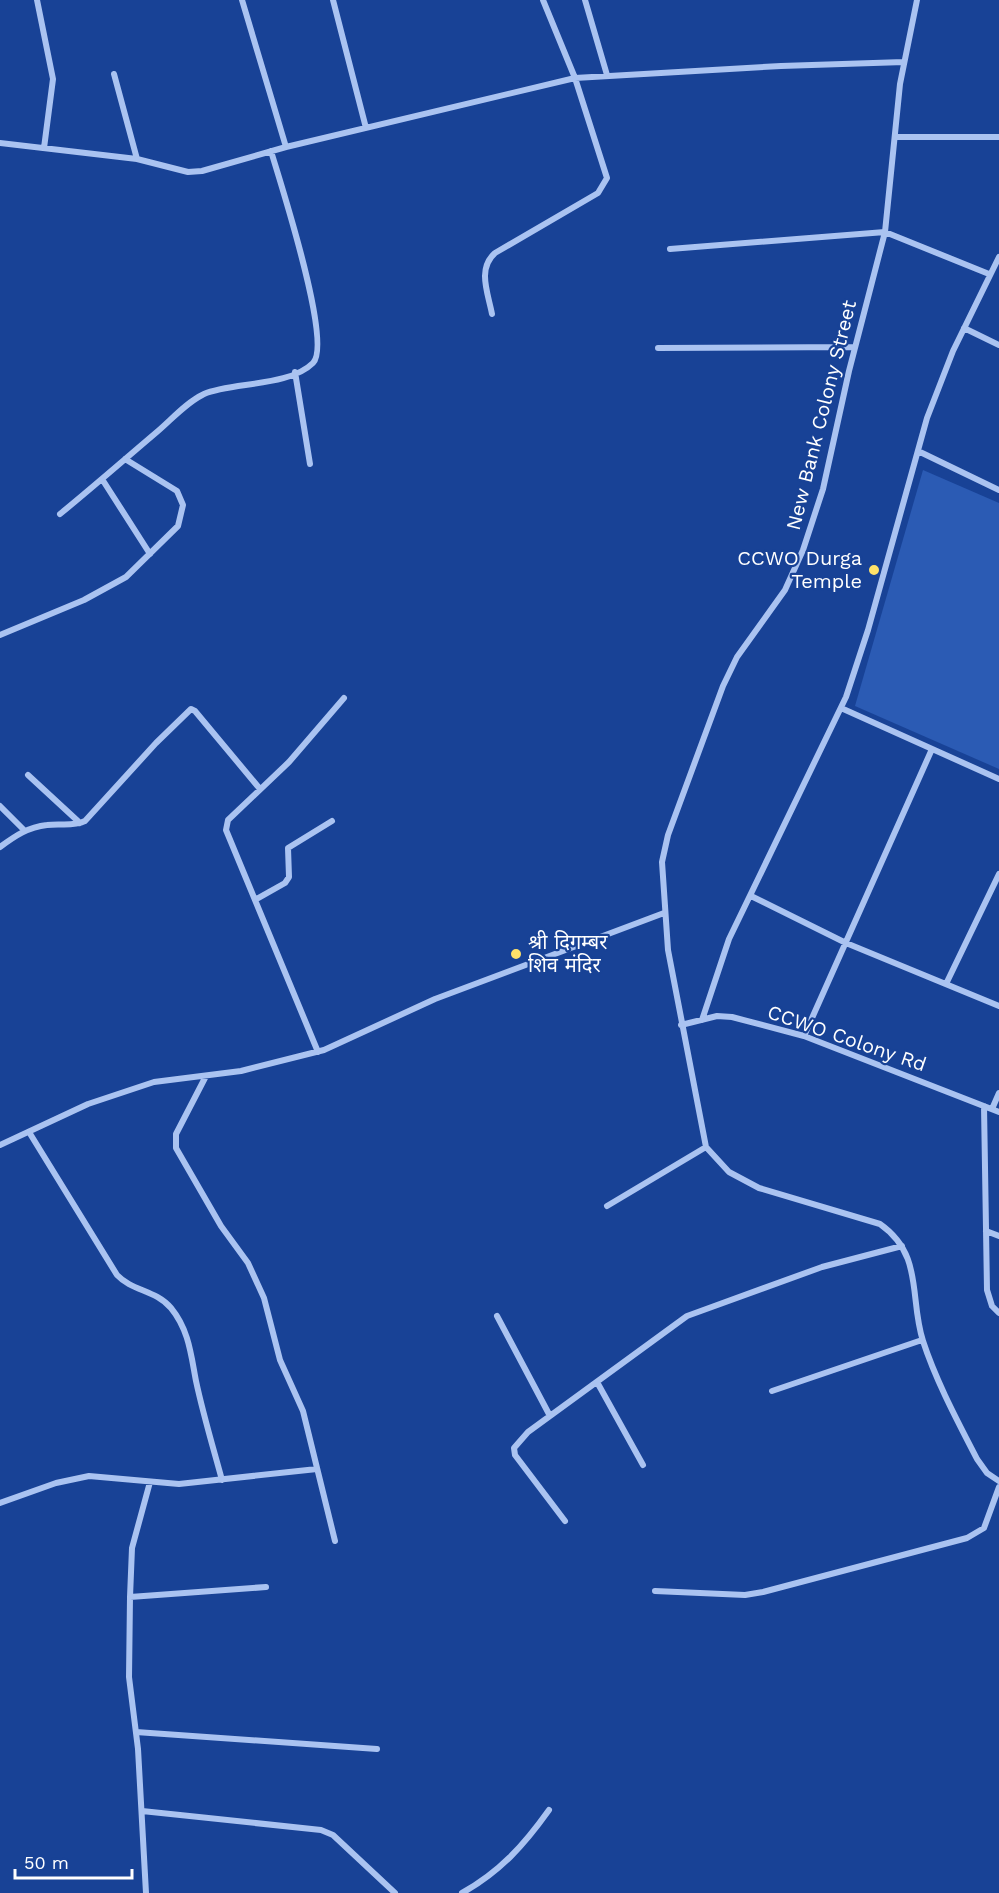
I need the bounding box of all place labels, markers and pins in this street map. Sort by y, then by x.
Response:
place label: CCWO Durga Temple [737,546,862,593]
marker: CCWO Durga Temple [867,563,881,577]
place label: श्री दिगम्बर शिव मंदिर [528,930,608,977]
marker: श्री दिगम्बर शिव मंदिर [509,947,523,961]

